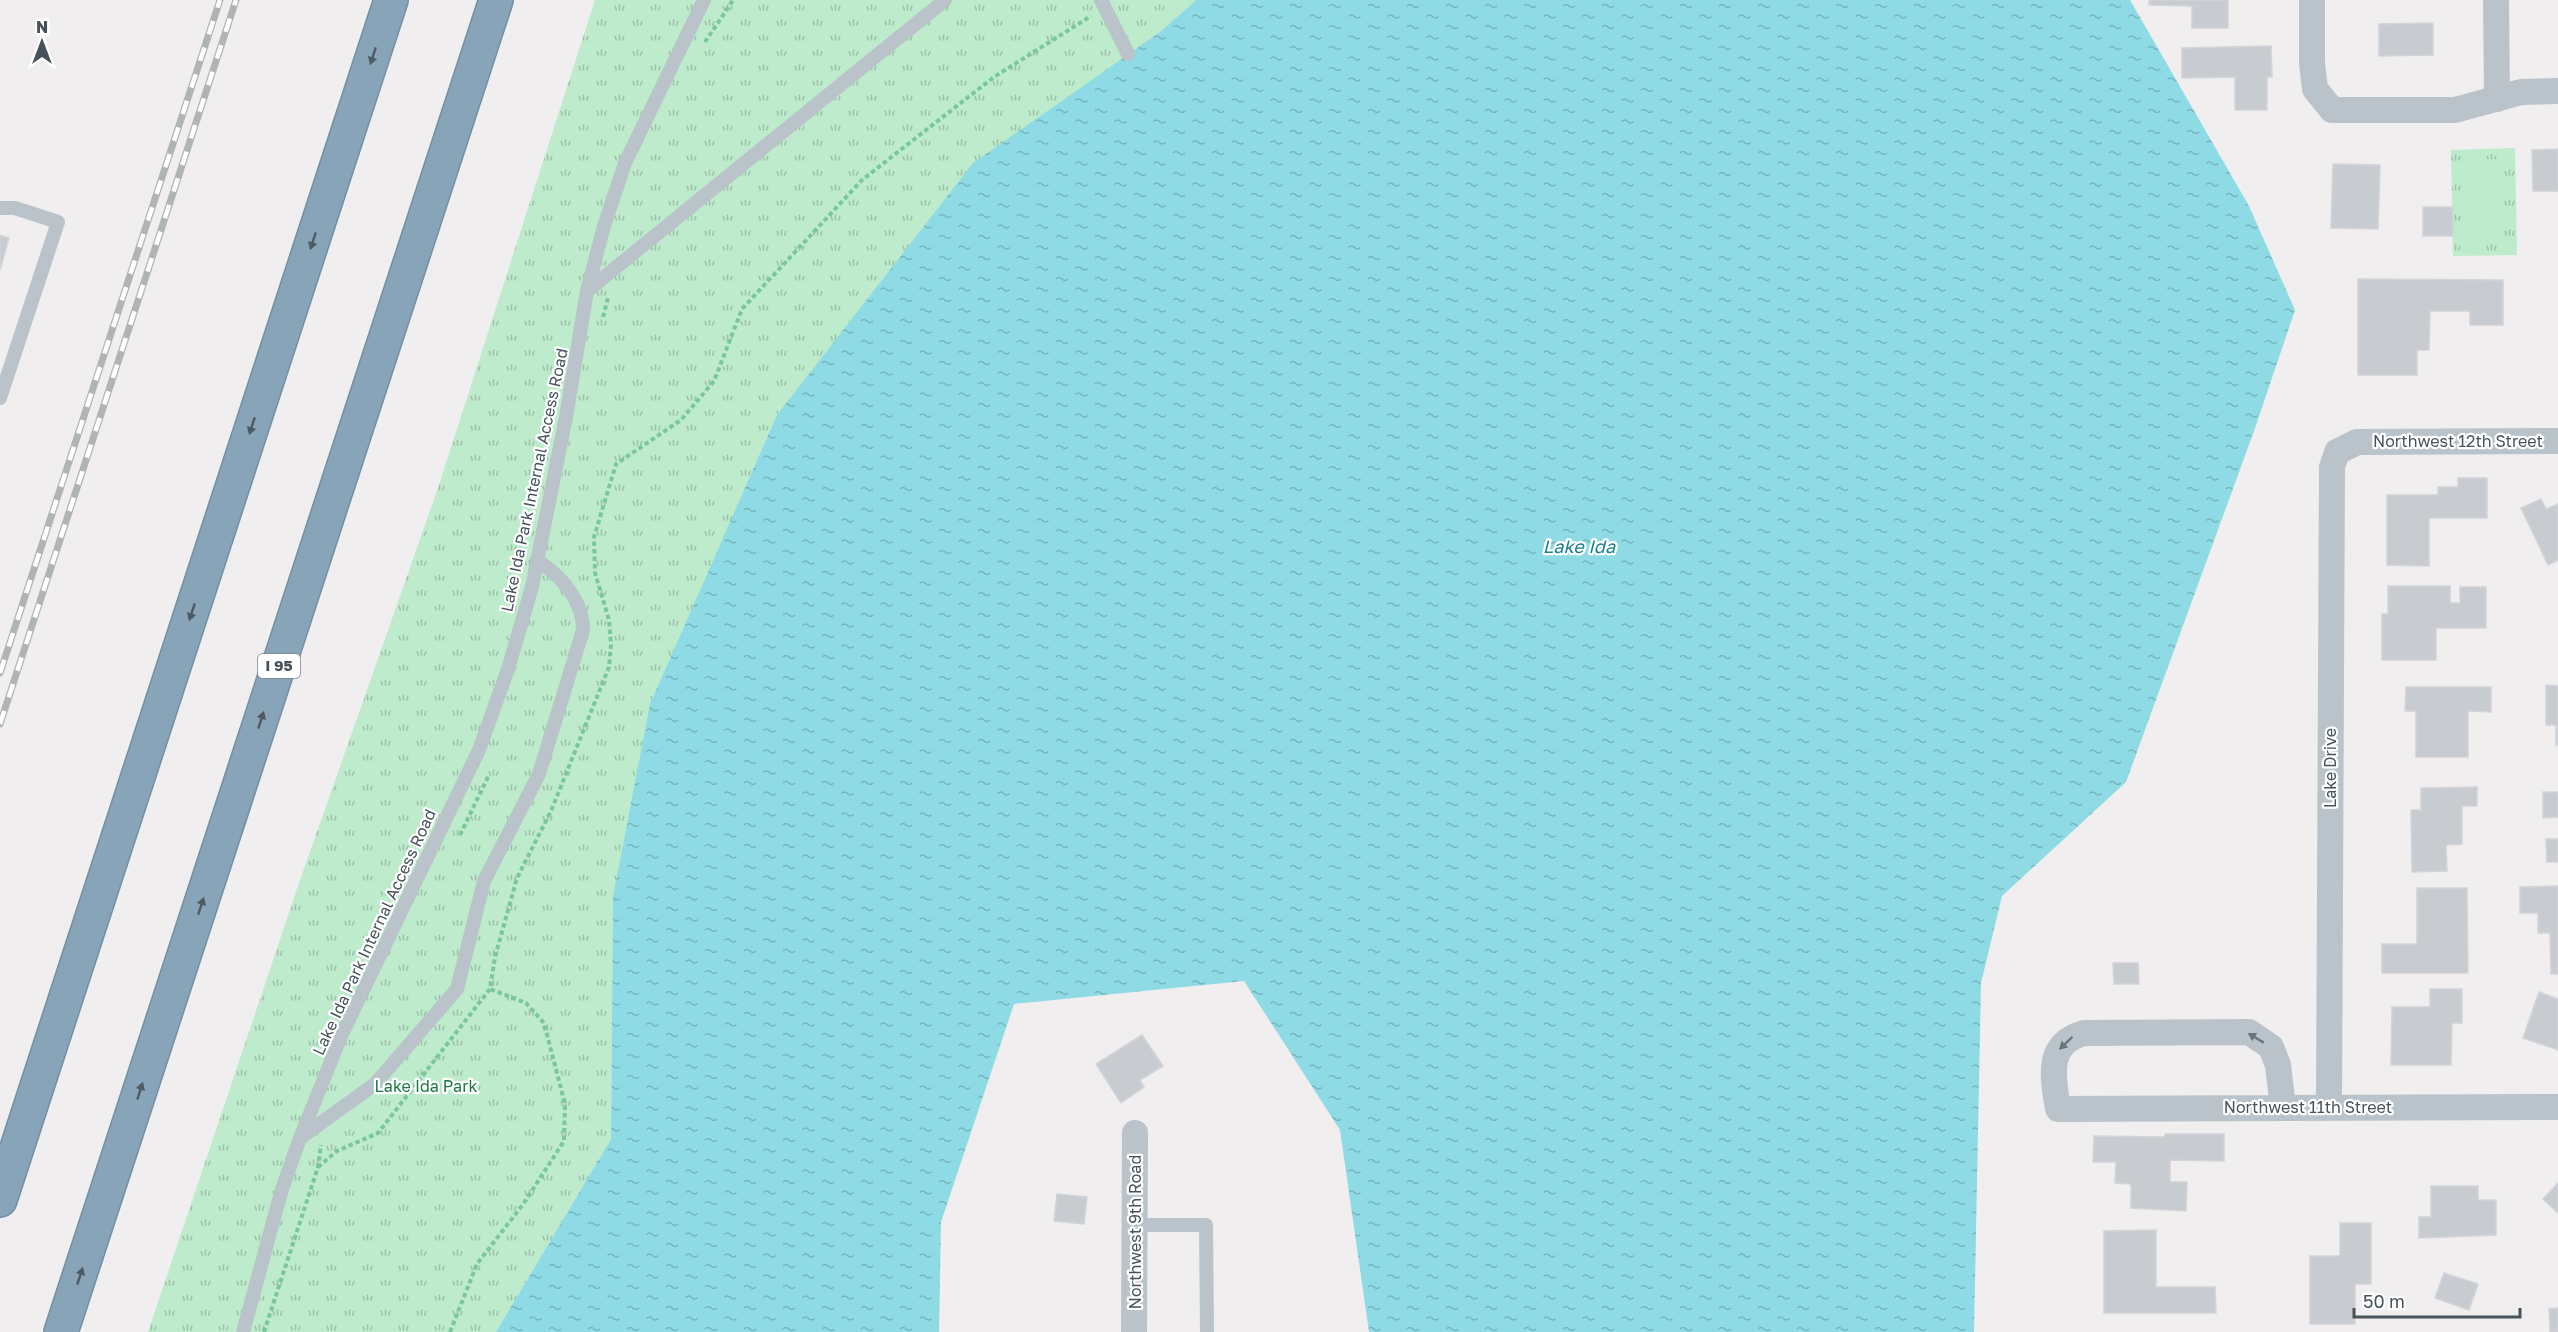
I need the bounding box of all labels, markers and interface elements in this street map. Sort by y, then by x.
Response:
north arrow [12,12,72,72]
text: N [36,17,48,37]
one-way arrow [368,47,377,65]
one-way arrow [307,232,317,250]
street label: Lake Ida Park Internal Access Road [496,346,572,614]
one-way arrow [247,417,256,435]
street label: Northwest 12th Street [2373,431,2543,451]
water label: Lake Ida [1543,535,1616,557]
one-way arrow [186,603,196,621]
road number: I 95 [258,654,300,678]
one-way arrow [257,711,266,729]
street label: Lake Drive [2320,728,2340,808]
street label: Lake Ida Park Internal Access Road [308,806,440,1058]
one-way arrow [196,897,206,915]
one-way arrow [2248,1032,2264,1043]
one-way arrow [2059,1036,2074,1050]
park label: Lake Ida Park [375,1076,477,1096]
one-way arrow [136,1082,145,1100]
street label: Northwest 11th Street [2224,1097,2392,1117]
street label: Northwest 9th Road [1125,1155,1145,1309]
one-way arrow [75,1267,85,1285]
scale bar [2354,1281,2520,1319]
text: 50 m [2363,1290,2405,1312]

